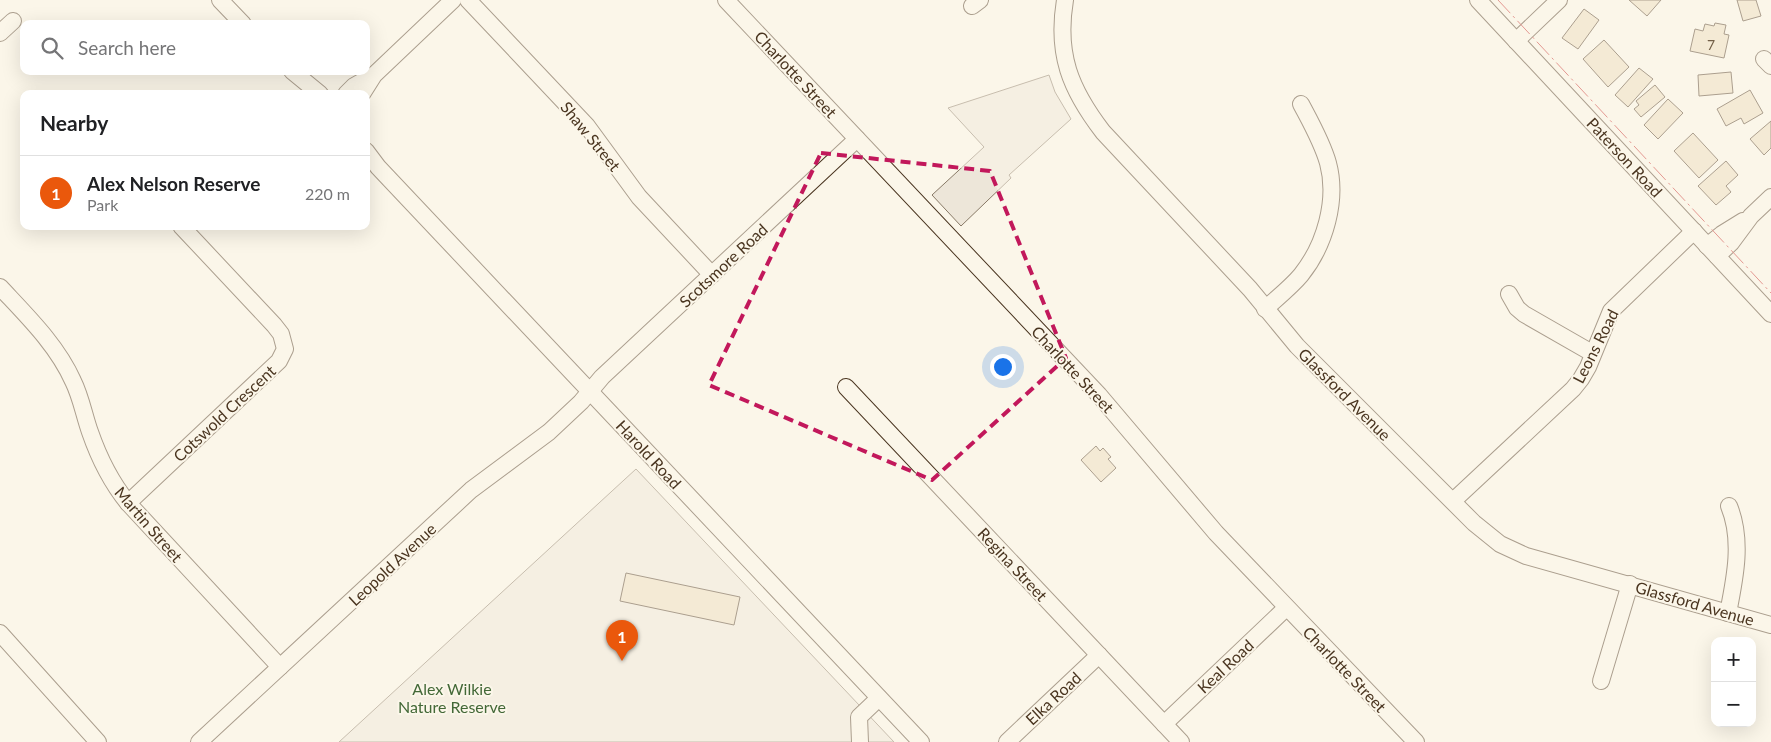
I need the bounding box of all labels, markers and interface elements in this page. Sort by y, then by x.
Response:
search box [20,20,370,75]
street label: Charlotte Street [751,27,841,122]
icon: search [38,34,66,62]
text: Search here [78,36,176,59]
house number: 7 [1707,36,1715,53]
street label: Shaw Street [557,97,625,175]
text: Nearby [40,110,108,135]
street label: Paterson Road [1583,113,1667,201]
text: Alex Nelson Reserve [87,172,260,195]
text: 1 [51,184,61,203]
text: 220 m [305,184,350,203]
text: Park [87,195,118,214]
street label: Scotsmore Road [675,219,771,311]
street label: Leons Road [1568,306,1622,386]
street label: Charlotte Street [1028,322,1118,417]
street label: Glassford Avenue [1295,344,1395,444]
your location [990,354,1016,380]
street label: Cotswold Crescent [169,361,279,465]
street label: Harold Road [612,416,686,492]
street label: Martin Street [111,483,187,566]
street label: Leopold Avenue [344,519,440,609]
street label: Regina Street [974,523,1052,605]
street label: Glassford Avenue [1633,577,1757,629]
pin: 1 [606,620,638,661]
street label: Charlotte Street [1299,622,1391,716]
street label: Keal Road [1193,635,1257,697]
map controls [1711,637,1756,727]
button: + [1711,637,1756,682]
street label: Elka Road [1021,668,1085,728]
park label: Alex Wilkie Nature Reserve [398,679,506,716]
button: − [1711,682,1756,727]

